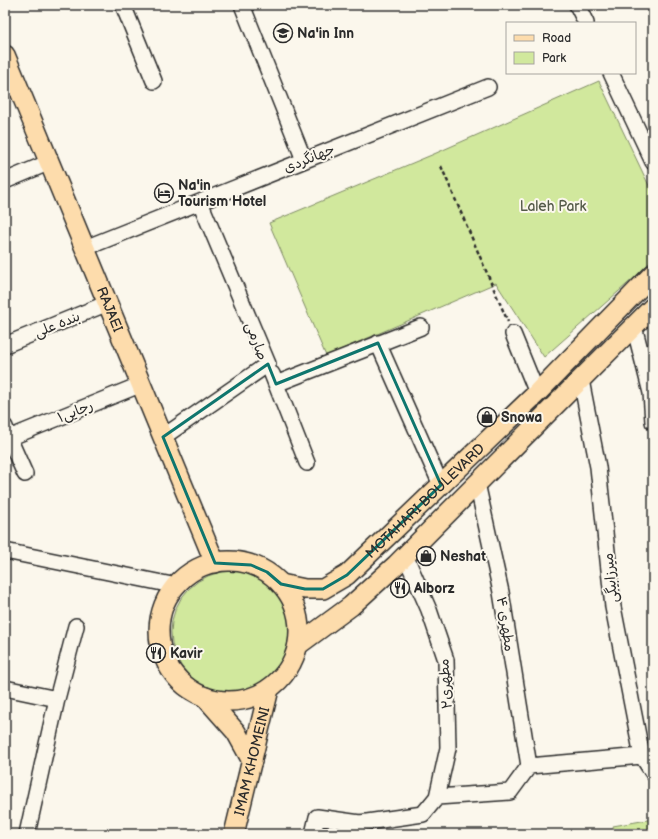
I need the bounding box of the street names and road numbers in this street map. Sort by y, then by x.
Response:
street label: جهانگردی [281,141,337,176]
street label: RAJAEI [93,284,127,334]
street label: بنده علی [32,308,83,341]
street label: صارمی [242,320,271,362]
street label: رجایی۱ [55,397,95,426]
street label: MOTAHARI BOULEVARD [362,440,488,562]
street label: میرزابیگی [599,552,622,604]
street label: مطهری ۴ [493,595,518,653]
street label: مطهری۲ [435,658,456,710]
street label: IMAM KHOMEINI [231,705,273,817]

